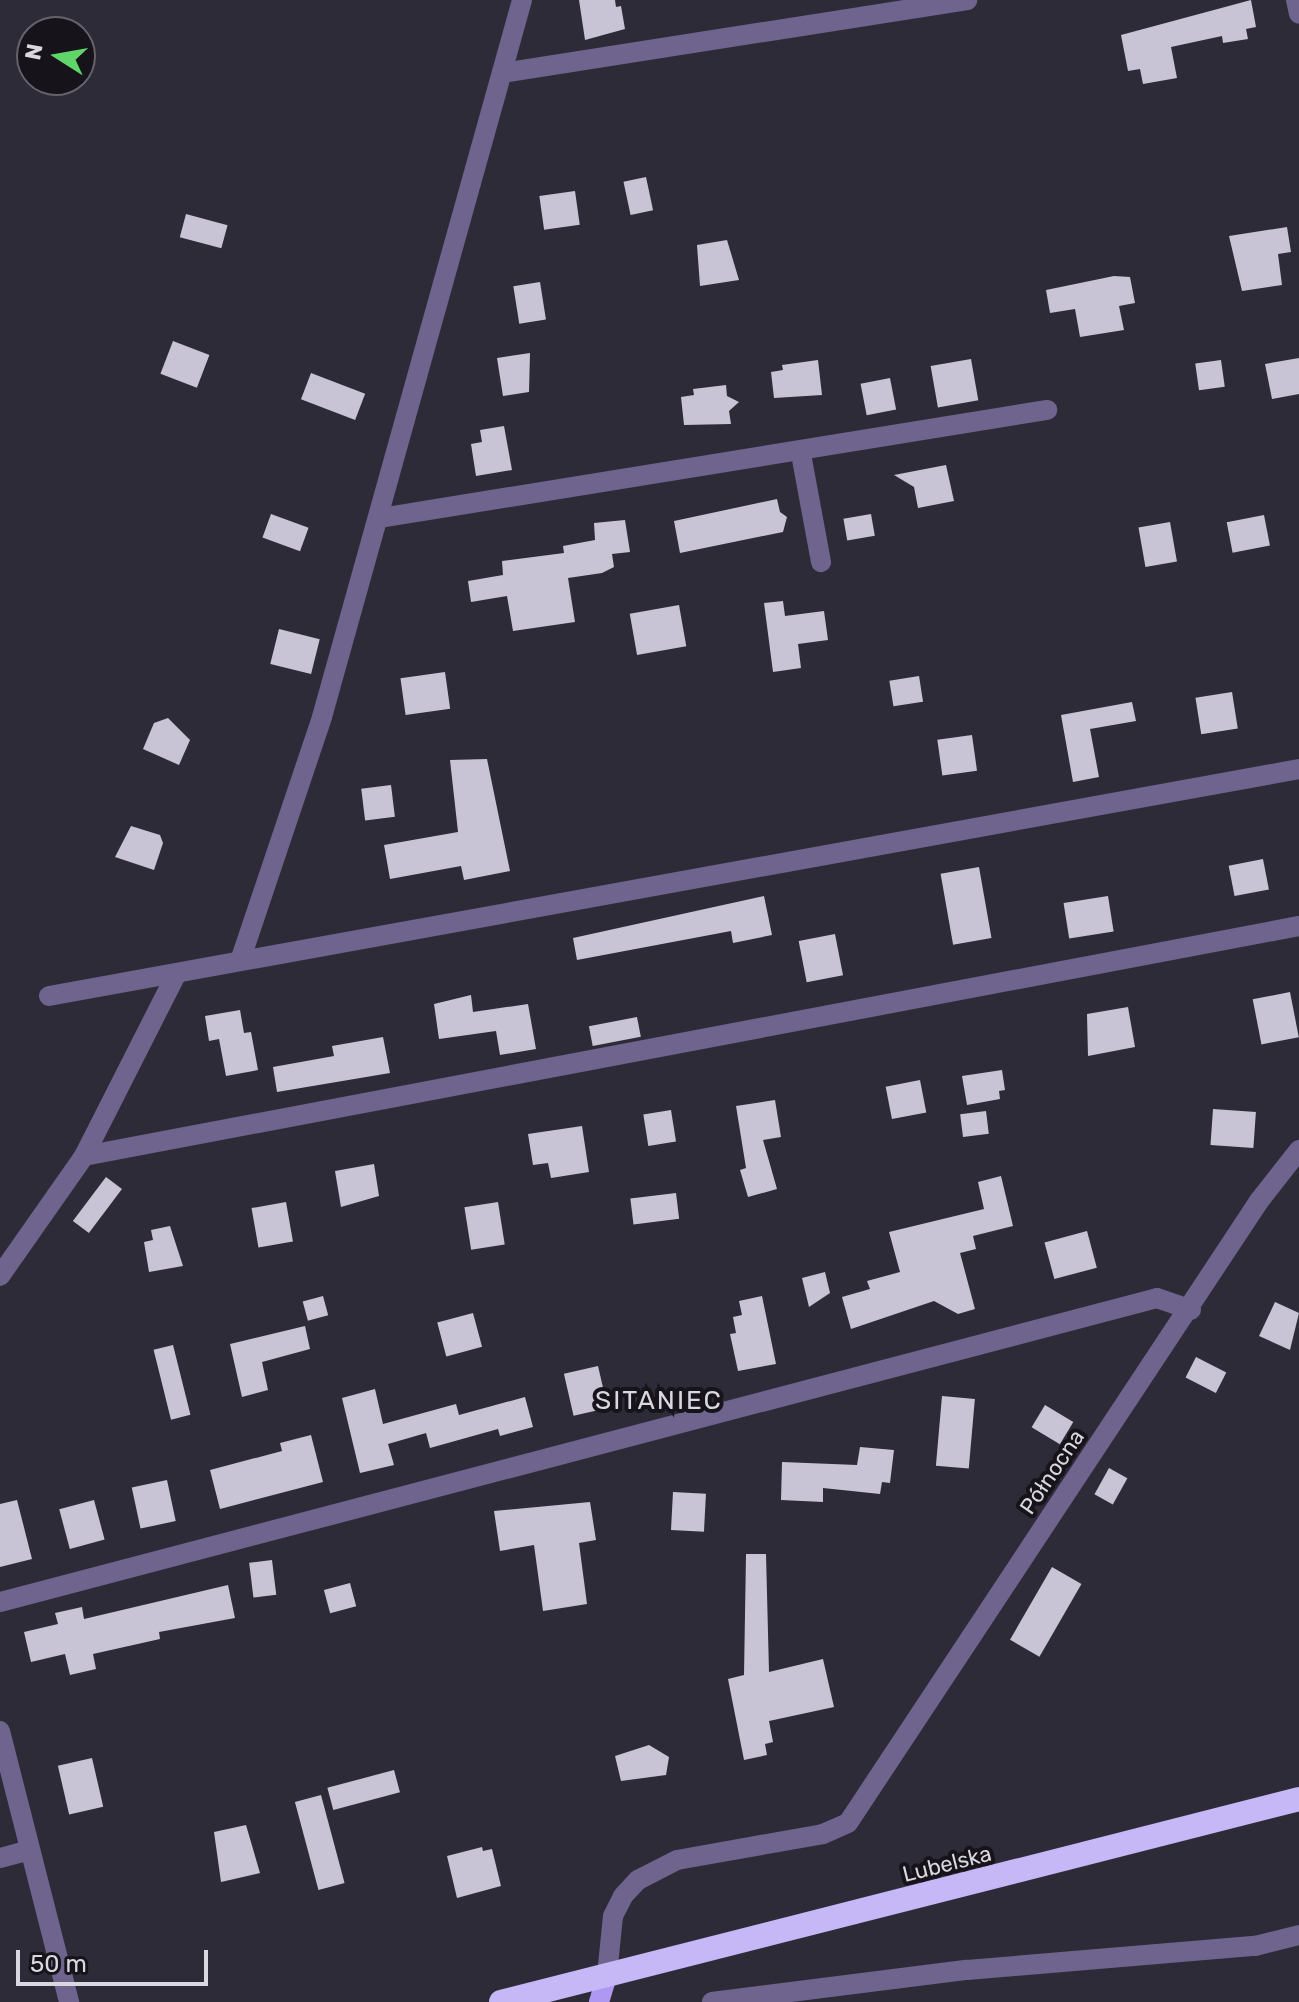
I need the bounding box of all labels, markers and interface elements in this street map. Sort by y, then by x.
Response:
north arrow [16,16,96,96]
text: N [19,41,49,62]
district label: SITANIEC [595,1385,723,1417]
street label: Północna [1014,1425,1090,1519]
street label: Lubelska [900,1840,994,1888]
scale bar [20,1934,212,1984]
text: 50 m [30,1950,87,1978]

